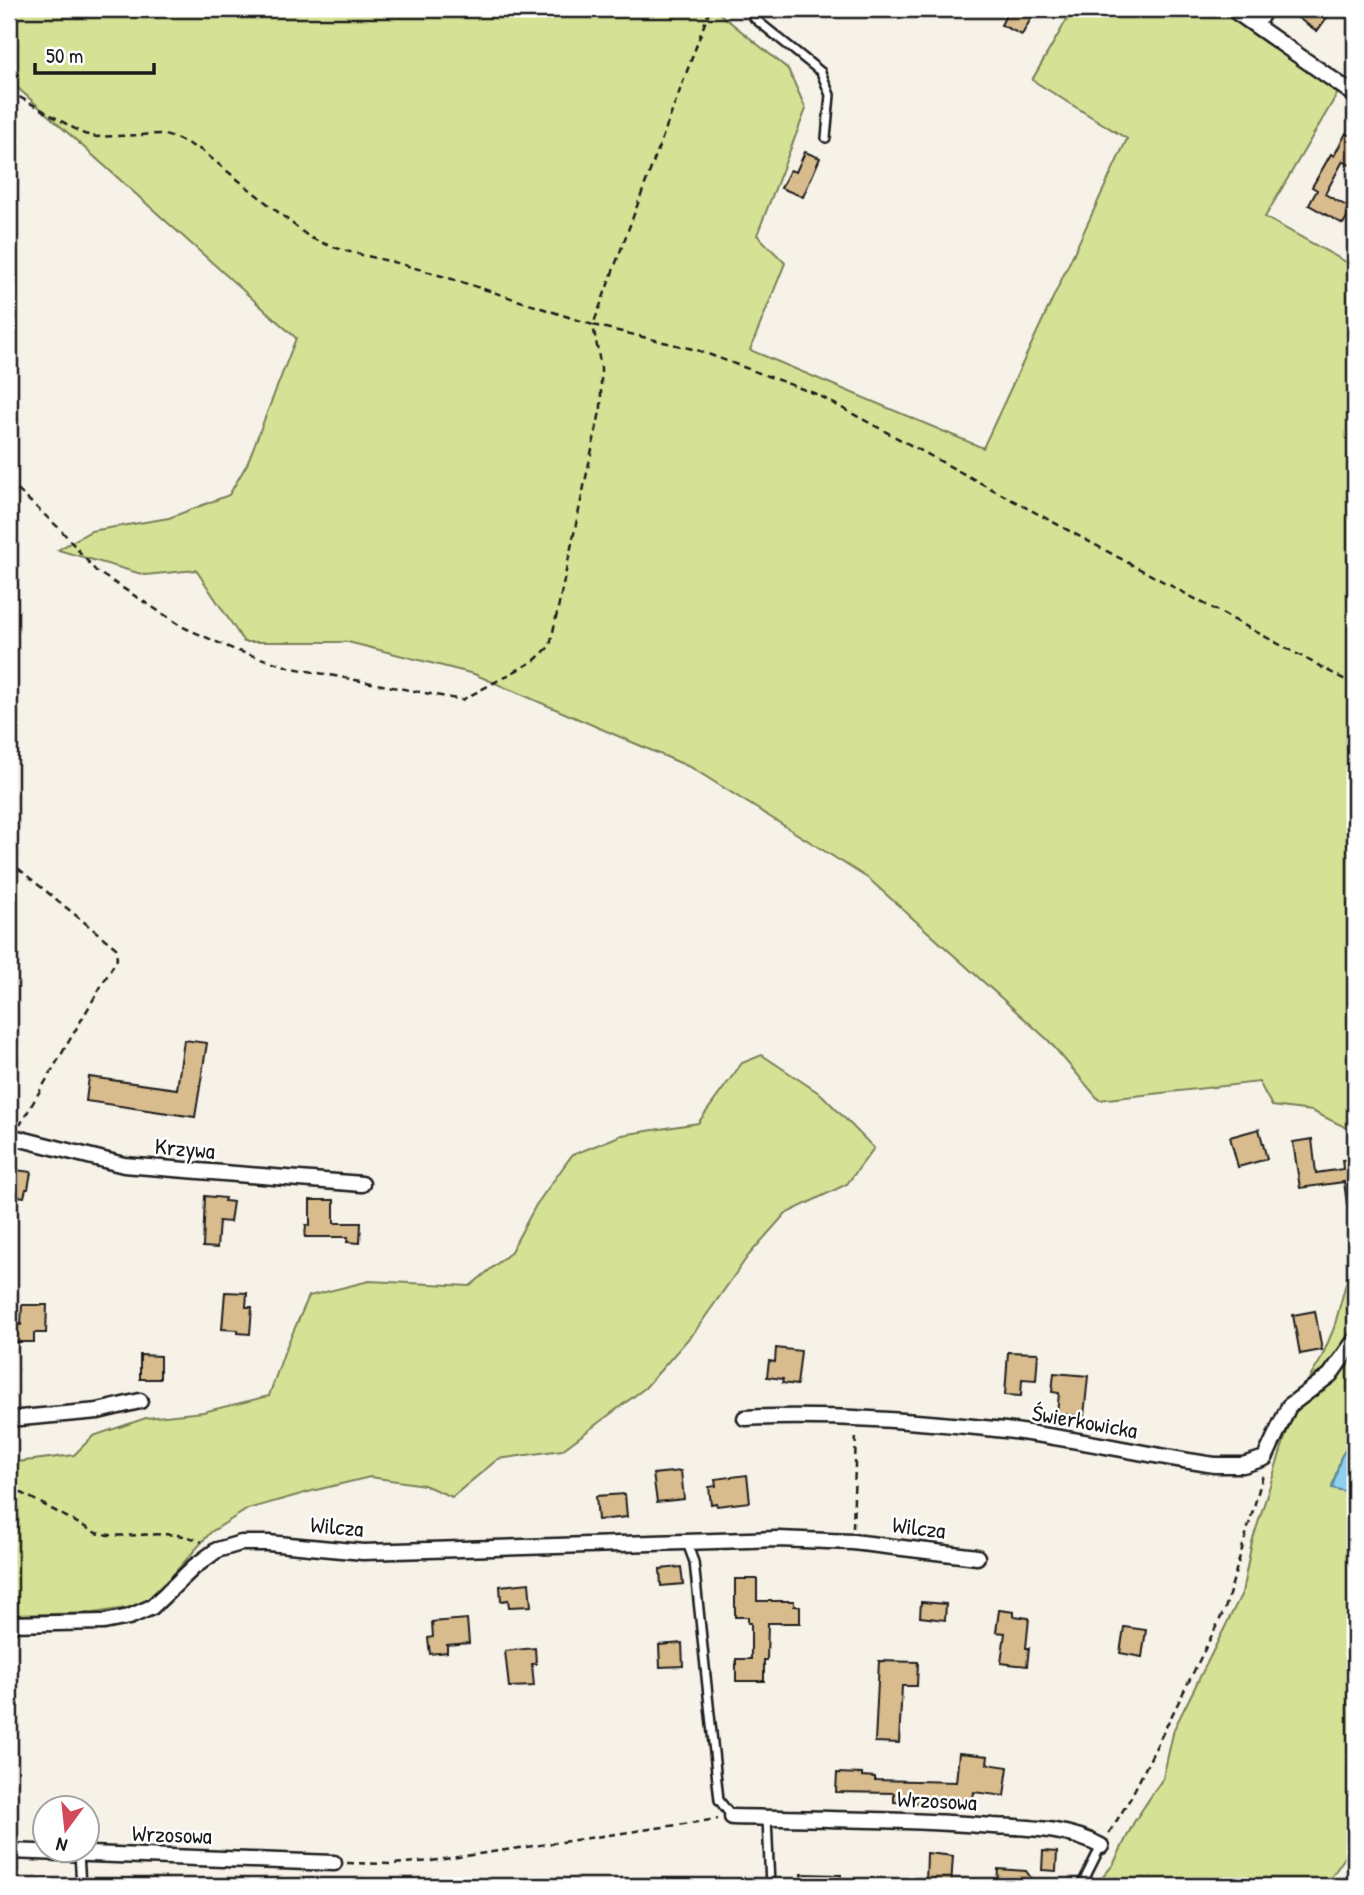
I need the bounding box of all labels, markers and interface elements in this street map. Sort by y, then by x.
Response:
scale bar [35,32,154,76]
text: 50 m [46,41,83,70]
street label: Krzywa [154,1130,216,1166]
street label: Świerkowicka [1030,1396,1140,1446]
street label: Wilcza [309,1508,365,1544]
street label: Wilcza [891,1508,947,1546]
street label: Wrzosowa [896,1782,978,1818]
north arrow [32,1794,102,1864]
street label: Wrzosowa [132,1817,212,1851]
text: N [53,1832,70,1859]

